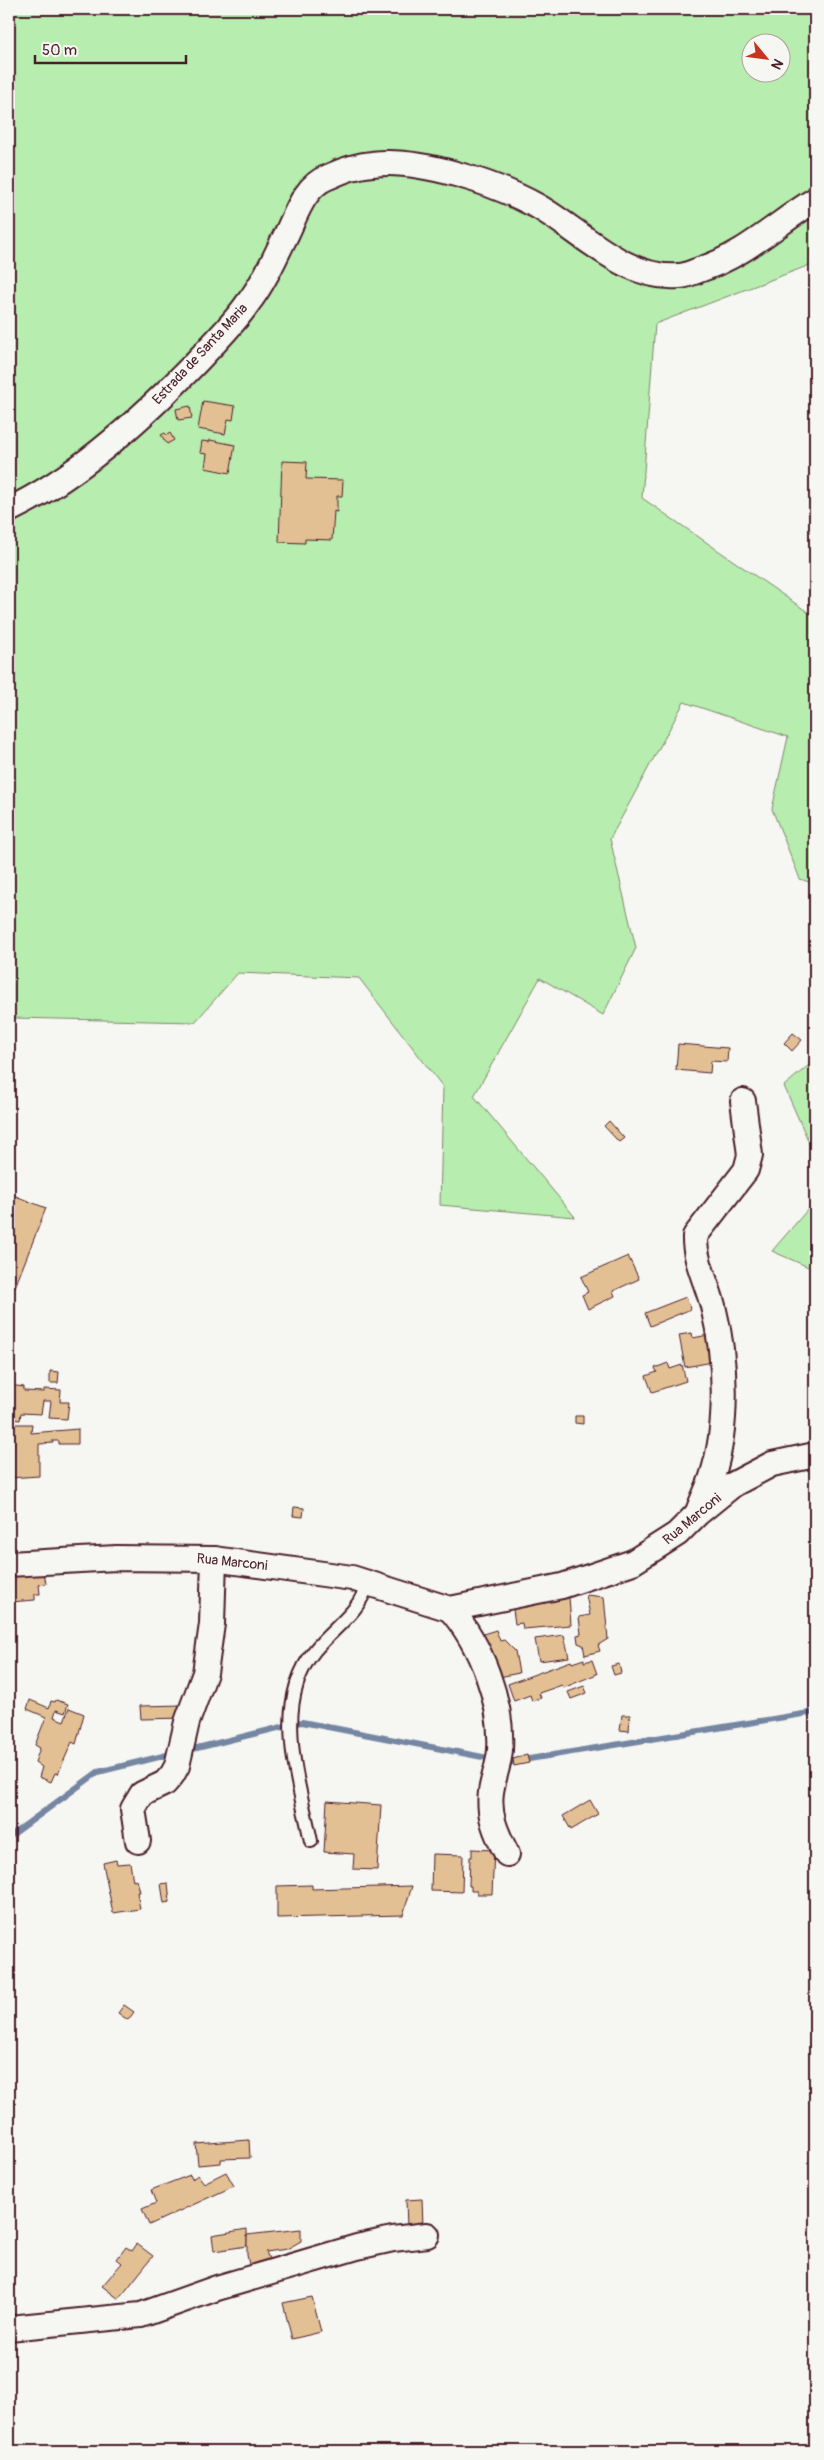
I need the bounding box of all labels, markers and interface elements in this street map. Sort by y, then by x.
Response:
scale bar [35,32,186,64]
north arrow [742,32,792,82]
text: 50 m [42,41,77,60]
text: N [767,56,787,72]
street label: Estrada de Santa Maria [149,300,251,408]
street label: Rua Marconi [659,1489,725,1548]
street label: Rua Marconi [196,1550,269,1574]

